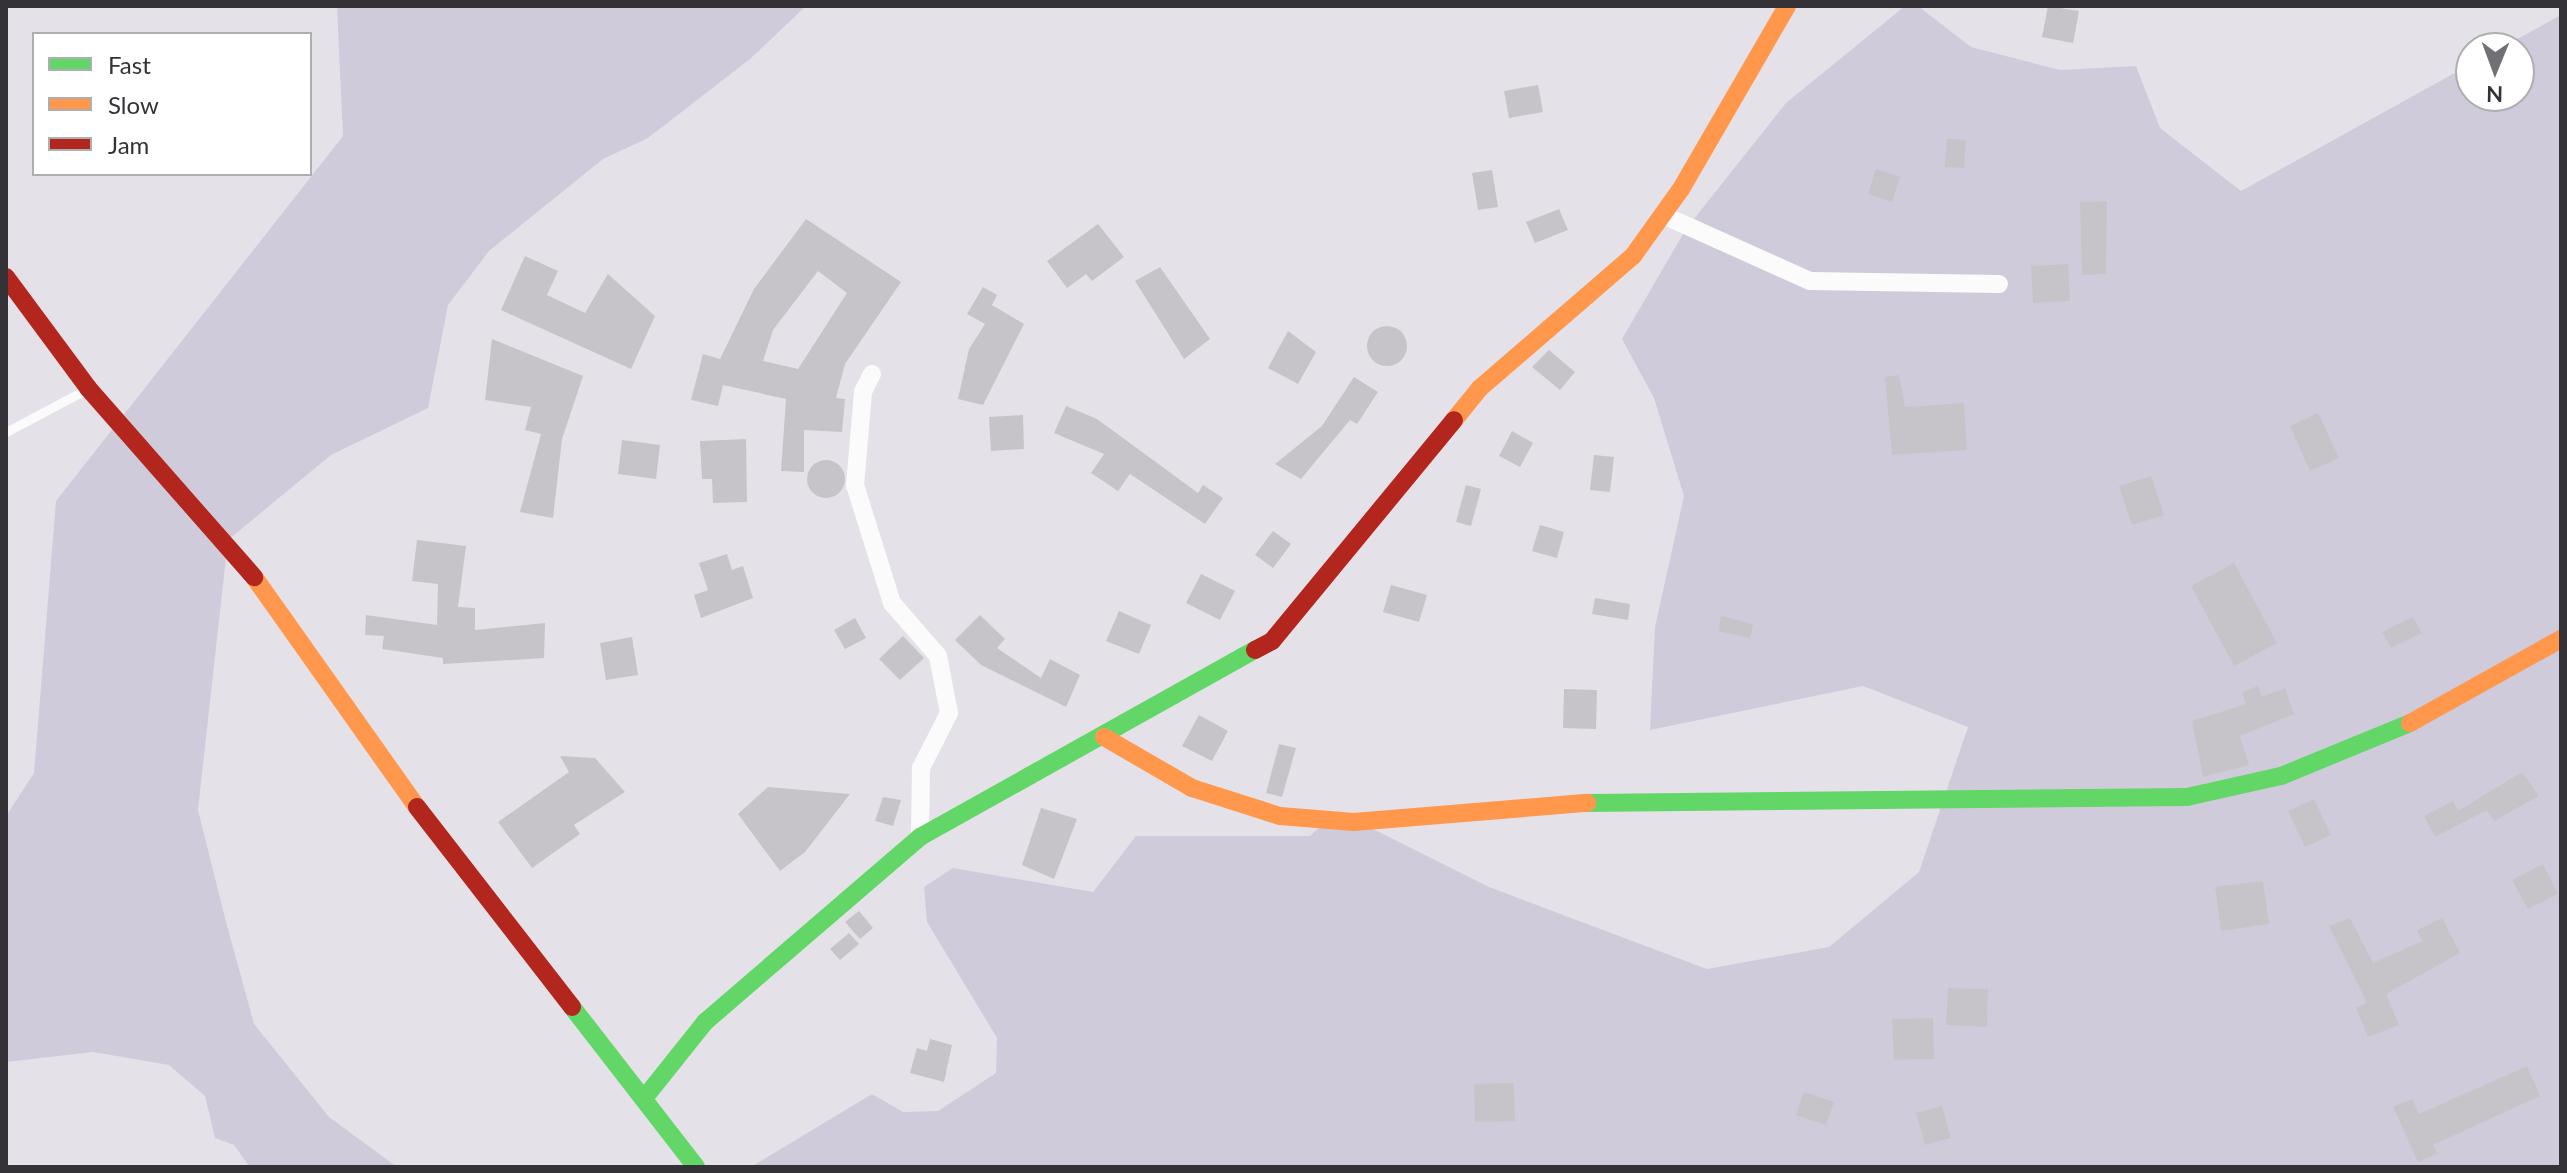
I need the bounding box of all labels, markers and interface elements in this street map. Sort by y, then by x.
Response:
legend [32,32,312,176]
north arrow [2455,32,2535,112]
text: Fast [108,50,151,79]
text: N [2486,81,2503,108]
text: Slow [108,90,159,119]
text: Jam [108,130,149,159]

